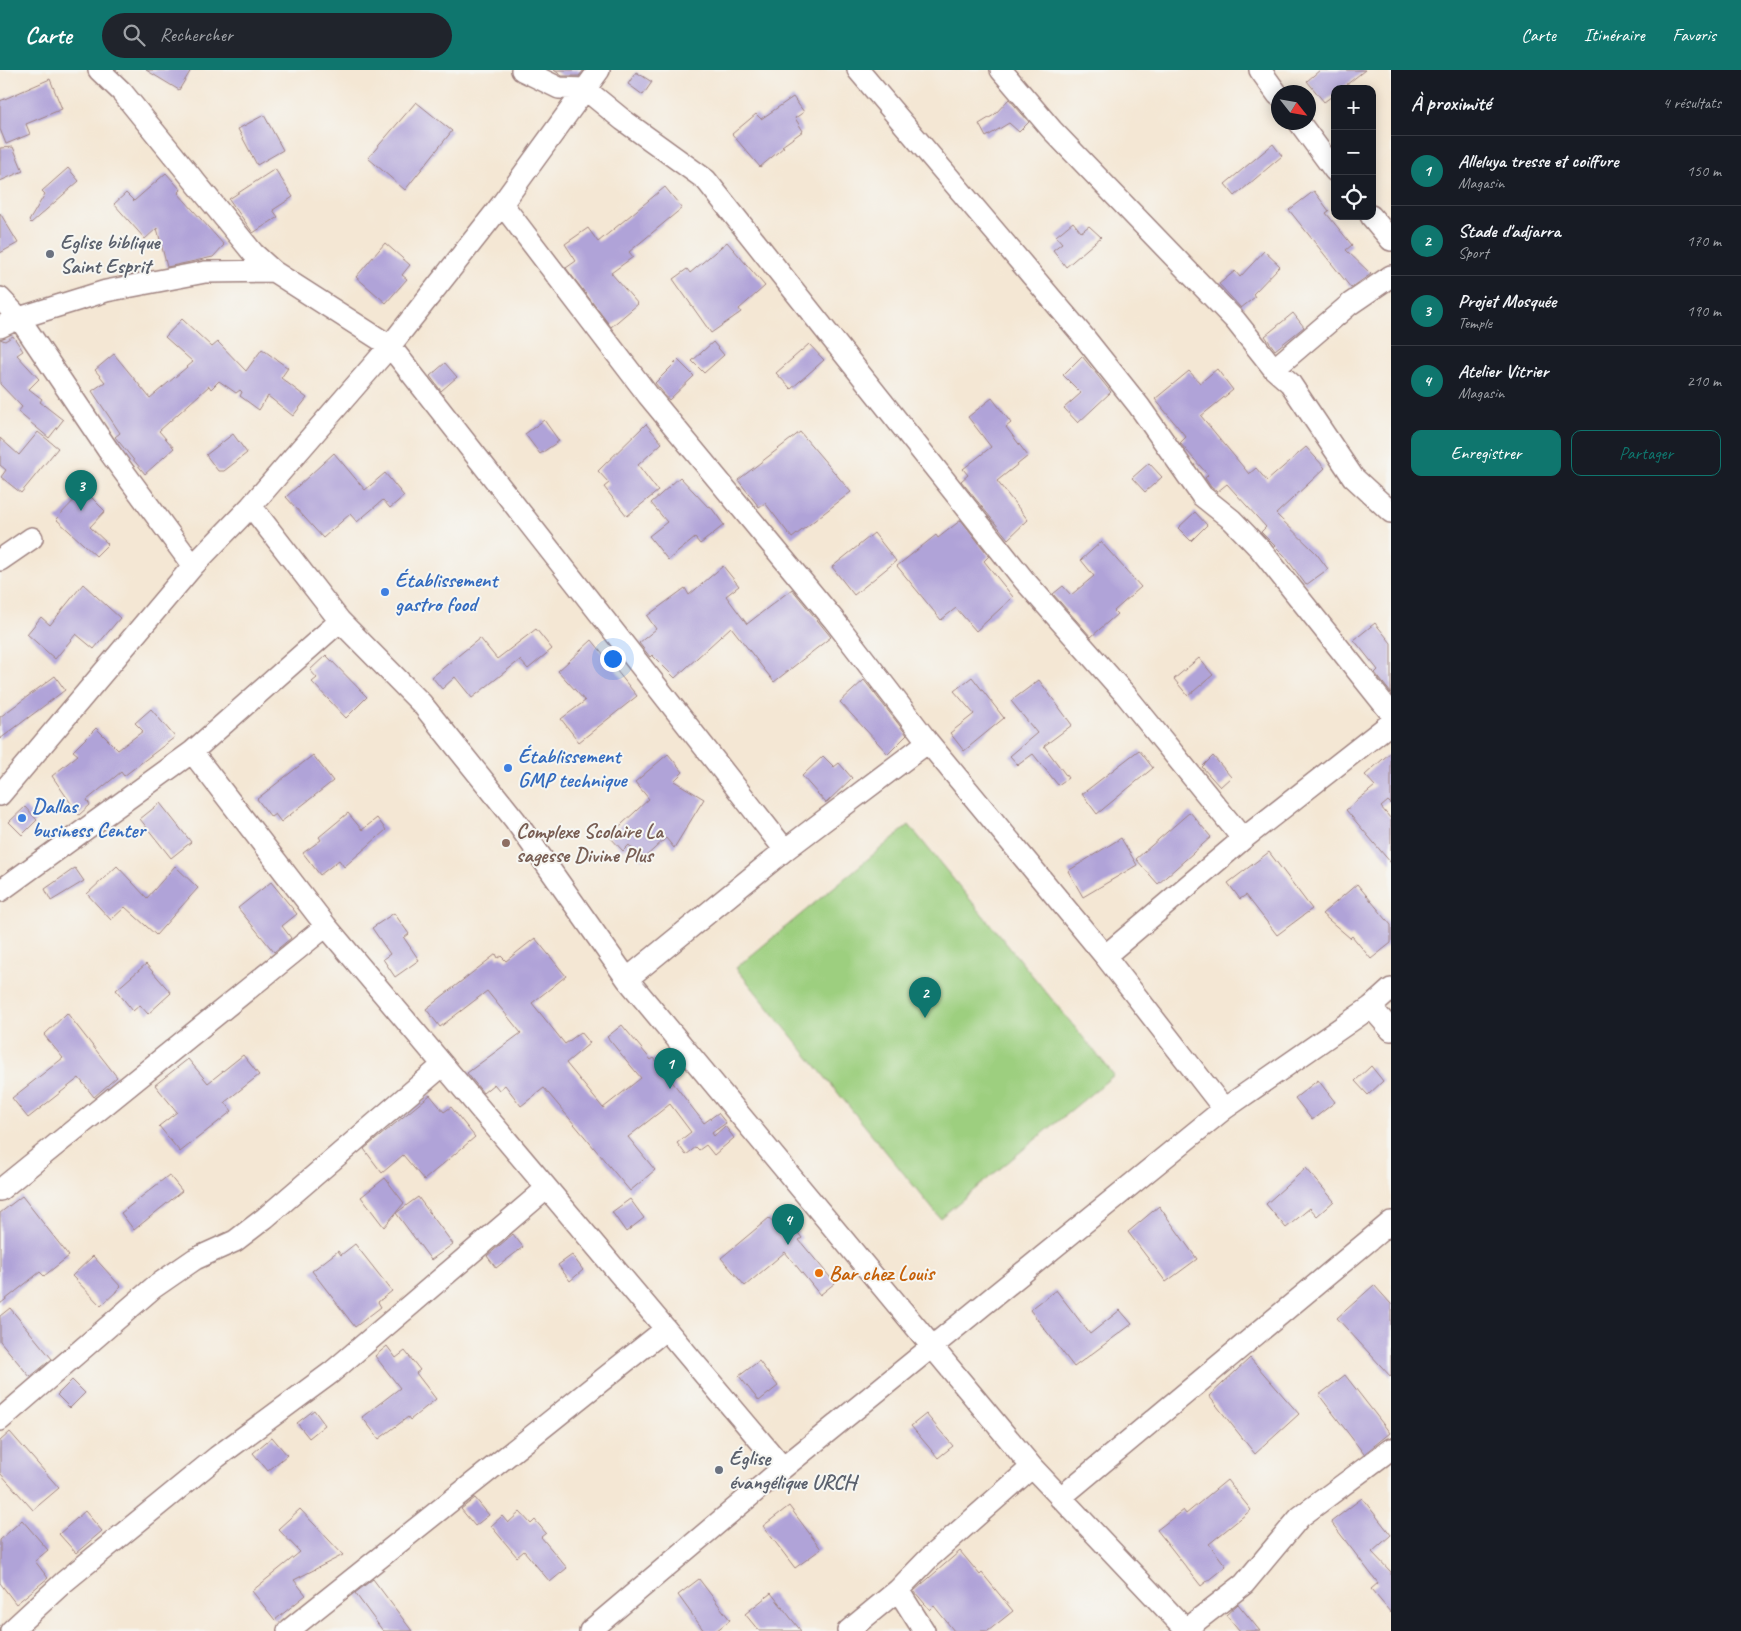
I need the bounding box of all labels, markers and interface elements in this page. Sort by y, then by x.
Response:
search box [102,13,452,58]
text: Carte [25,20,72,50]
icon: search [120,21,148,49]
text: Rechercher [160,23,233,47]
text: Carte [1521,24,1556,46]
text: Itinéraire [1584,24,1645,46]
text: Favoris [1673,24,1716,46]
north arrow [1271,85,1316,130]
map controls [1331,85,1376,220]
button: + [1331,85,1376,130]
text: À proximité [1411,90,1491,116]
text: 4 résultats [1662,93,1721,113]
button: − [1331,130,1376,175]
text: Alleluya tresse et coiffure [1458,149,1618,173]
text: 1 [1423,161,1431,181]
text: 150 m [1687,161,1721,181]
text: Magasin [1458,173,1504,193]
button: locate [1331,175,1376,220]
text: Stade d'adjarra [1458,219,1561,243]
place label: Eglise biblique Saint Esprit [60,229,161,279]
text: 2 [1423,231,1431,251]
text: 170 m [1687,231,1721,251]
text: Sport [1458,243,1489,263]
marker: Eglise biblique Saint Esprit [44,248,56,260]
text: Projet Mosquée [1458,289,1556,313]
text: 3 [1423,301,1431,321]
text: 190 m [1687,301,1721,321]
text: Temple [1458,313,1492,333]
text: Atelier Vitrier [1458,359,1548,383]
text: 4 [1423,371,1431,391]
text: 210 m [1687,371,1721,391]
text: Magasin [1458,383,1504,403]
button: Enregistrer [1411,430,1561,476]
button: Partager [1571,430,1721,476]
pin: 3 [65,470,97,511]
place label: Établissement gastro food [395,567,500,617]
marker: Établissement gastro food [379,586,391,598]
your location [600,646,626,672]
place label: Établissement GMP technique [518,743,628,793]
marker: Établissement GMP technique [502,762,514,774]
place label: Dallas business Center [32,793,147,843]
marker: Dallas business Center [16,812,28,824]
place label: Complexe Scolaire La sagesse Divine Plus [516,818,664,868]
marker: Complexe Scolaire La sagesse Divine Plus [500,837,512,849]
pin: 2 [909,977,941,1018]
pin: 1 [654,1048,686,1089]
pin: 4 [772,1204,804,1245]
place label: Bar chez Louis [829,1260,936,1286]
marker: Bar chez Louis [813,1267,825,1279]
place label: Église évangélique URCH [729,1445,860,1495]
marker: Église évangélique URCH [713,1464,725,1476]

